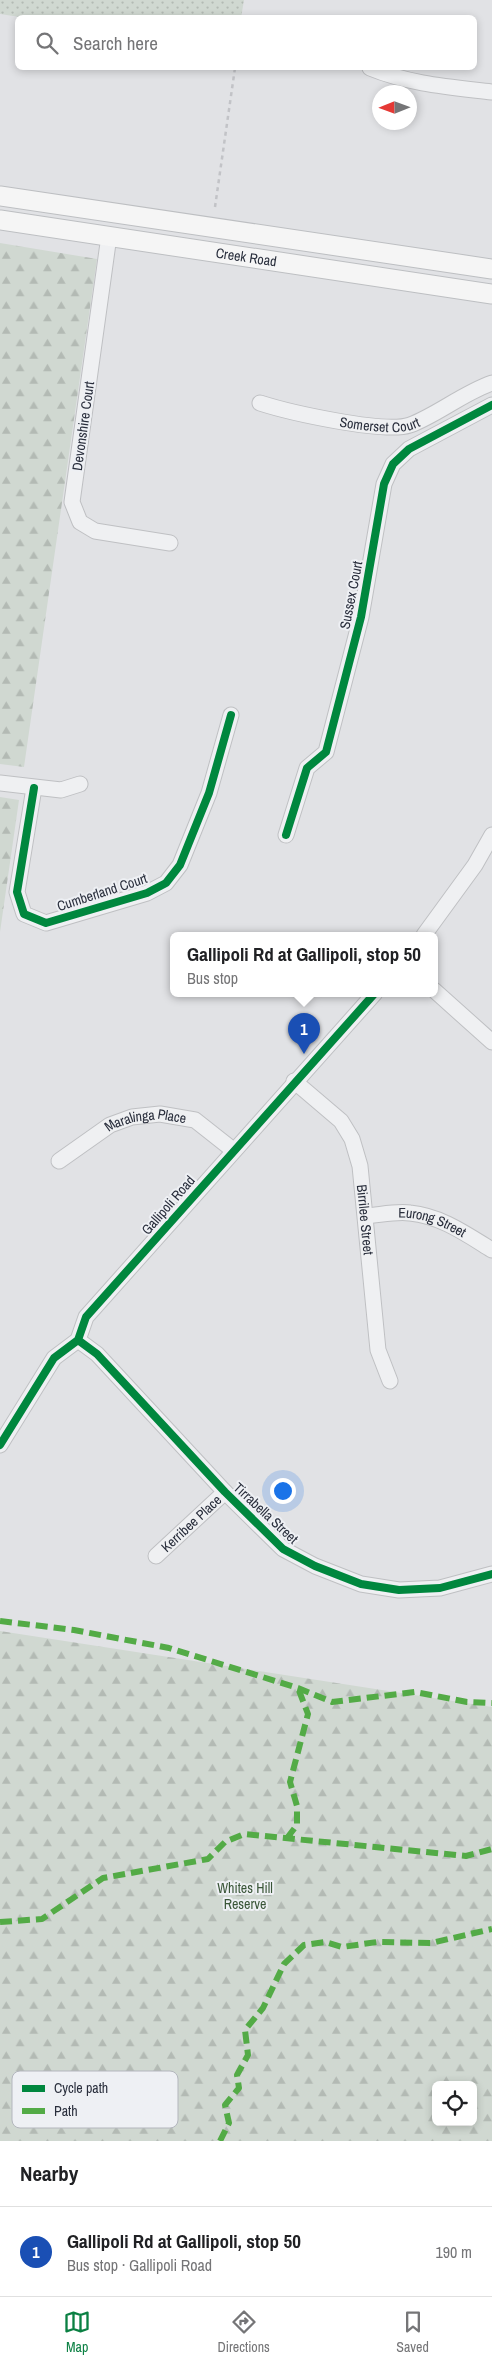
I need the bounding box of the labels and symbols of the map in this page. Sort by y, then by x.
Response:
north arrow [372,85,417,130]
street label: Creek Road [215,244,278,270]
street label: Devonshire Court [68,380,98,472]
street label: Somerset Court [338,413,422,436]
street label: Sussex Court [336,559,366,631]
street label: Cumberland Court [55,869,149,915]
pin: 1 [288,1013,320,1054]
street label: Maralinga Place [101,1105,188,1135]
street label: Gallipoli Road [137,1172,199,1238]
street label: Birrilee Street [353,1184,378,1256]
street label: Eurong Street [398,1203,470,1241]
street label: Tirrabella Street [230,1478,302,1548]
your location [270,1478,296,1504]
street label: Kerribee Place [157,1491,225,1556]
park label: Whites Hill Reserve [217,1879,273,1913]
legend [12,2071,178,2128]
text: Cycle path [54,2079,108,2097]
text: Path [54,2102,78,2120]

